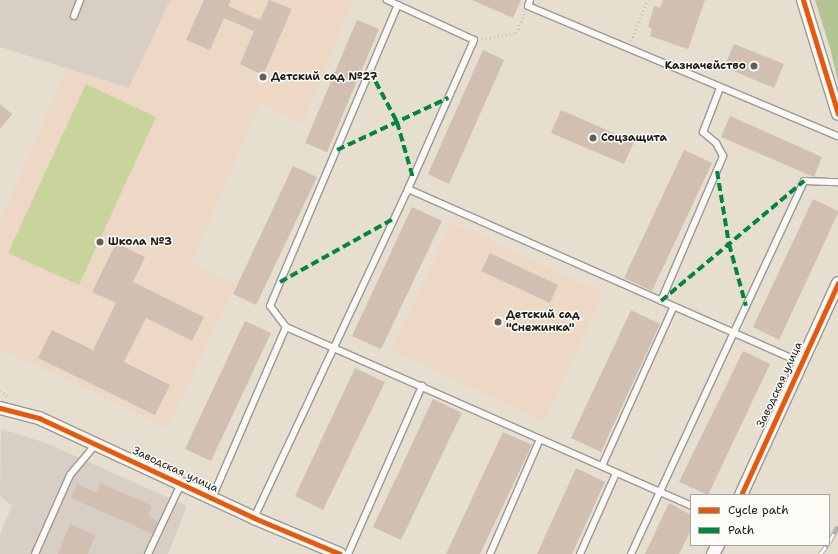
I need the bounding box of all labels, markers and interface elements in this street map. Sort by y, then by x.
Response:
place label: Казначейство [665,59,746,73]
marker: Казначейство [749,61,759,71]
place label: Детский сад №27 [271,70,377,84]
marker: Детский сад №27 [258,72,268,82]
place label: Соцзащита [601,131,667,145]
marker: Соцзащита [588,133,598,143]
place label: Школа №3 [108,235,172,249]
marker: Школа №3 [95,237,105,247]
place label: Детский сад "Снежинка" [506,309,580,335]
marker: Детский сад "Снежинка" [493,317,503,327]
street label: Заводская улица [754,340,806,430]
street label: Заводская улица [130,444,220,496]
legend [690,494,830,546]
text: Cycle path [728,502,789,518]
text: Path [728,522,754,538]

